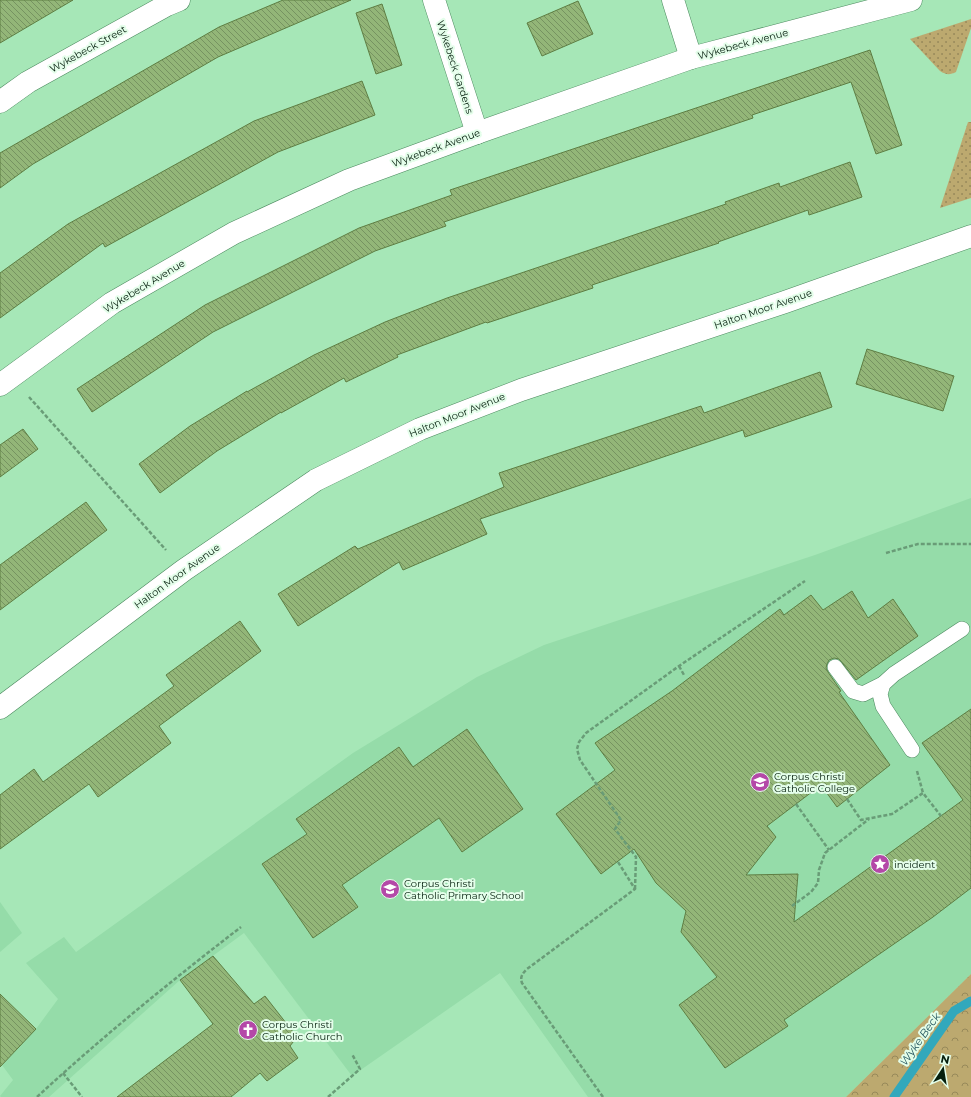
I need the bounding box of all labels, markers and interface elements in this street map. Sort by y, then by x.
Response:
street label: Wykebeck Gardens [434,19,476,115]
street label: Wykebeck Street [47,23,129,75]
street label: Wykebeck Avenue [696,26,790,62]
street label: Wykebeck Avenue [390,126,482,170]
street label: Wykebeck Avenue [101,256,187,316]
street label: Halton Moor Avenue [712,286,814,332]
street label: Halton Moor Avenue [407,390,507,440]
street label: Halton Moor Avenue [132,541,222,611]
place label: Corpus Christi Catholic College [774,770,855,795]
school or university icon: Corpus Christi Catholic College [749,771,771,793]
place icon: incident [869,853,891,875]
place label: incident [894,858,935,871]
place label: Corpus Christi Catholic Primary School [404,877,523,902]
school or university icon: Corpus Christi Catholic Primary School [379,878,401,900]
water label: Wyke Beck [897,1009,944,1068]
place label: Corpus Christi Catholic Church [262,1018,342,1043]
church icon: Corpus Christi Catholic Church [237,1019,259,1041]
north arrow [923,1049,963,1089]
text: N [939,1051,951,1067]

